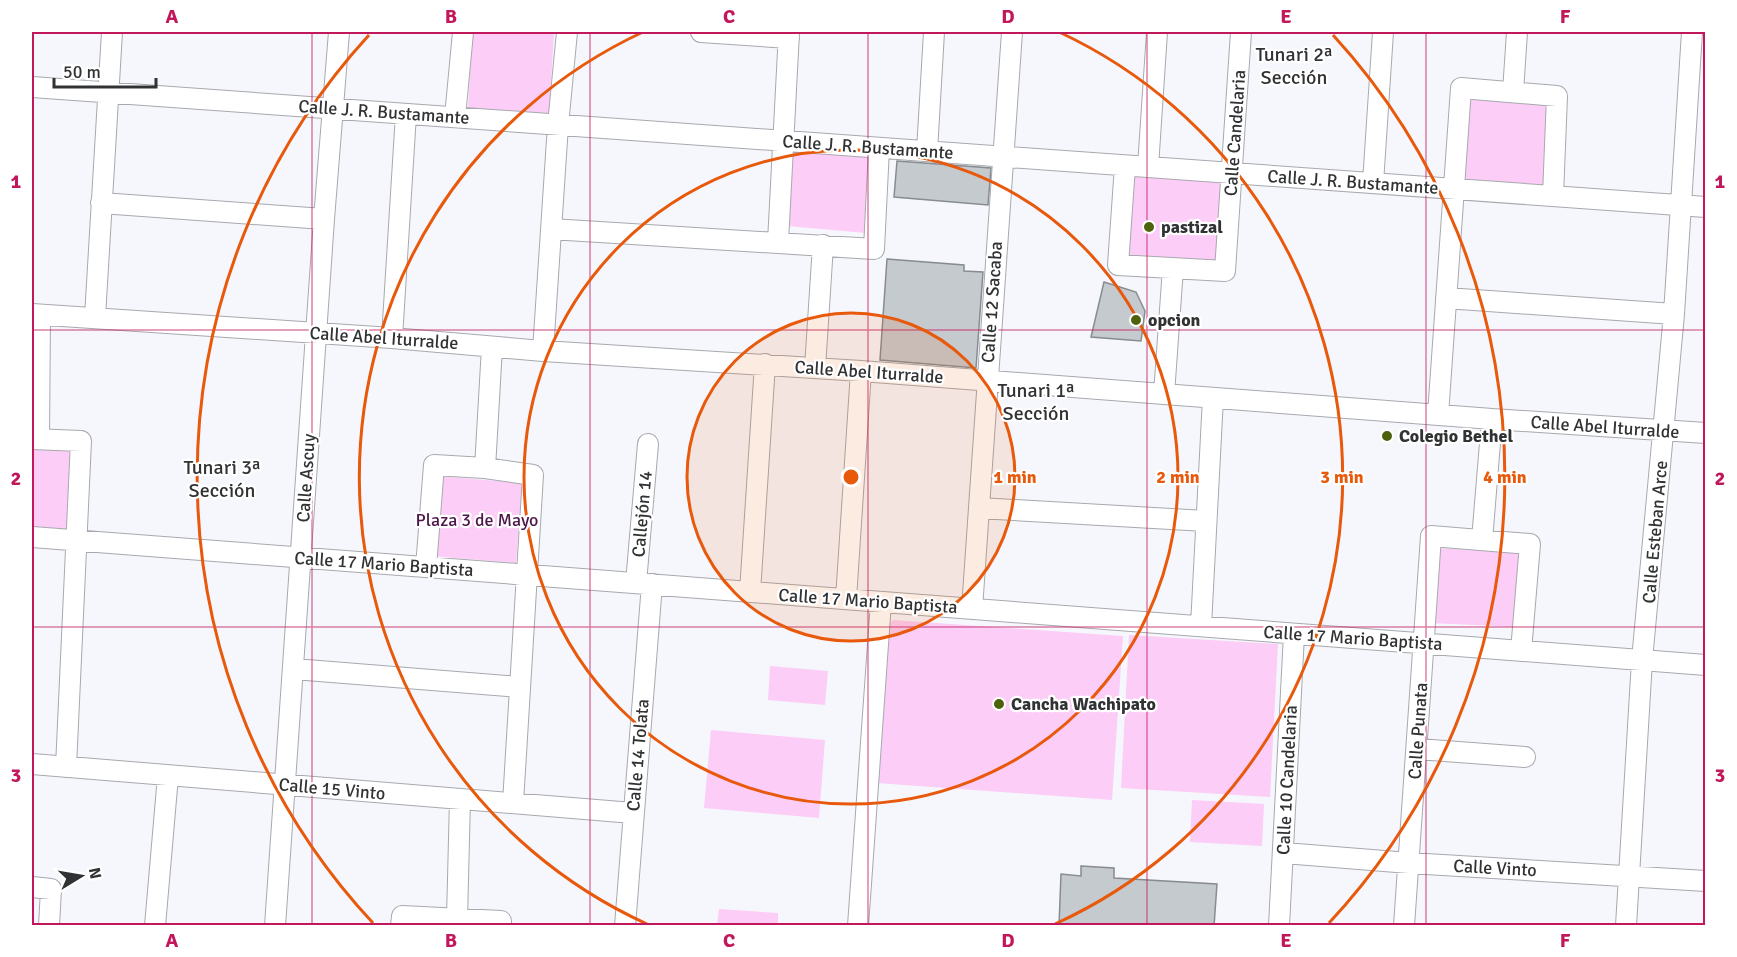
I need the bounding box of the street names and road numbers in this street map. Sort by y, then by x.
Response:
street label: Calle Candelaria [1220,69,1250,197]
street label: Calle J. R. Bustamante [298,95,470,129]
street label: Calle J. R. Bustamante [782,130,954,164]
street label: Calle J. R. Bustamante [1267,165,1439,199]
street label: Calle 12 Sacaba [977,241,1007,363]
street label: Calle Abel Iturralde [309,322,459,354]
street label: Calle Abel Iturralde [794,356,944,388]
street label: Calle Abel Iturralde [1530,411,1680,443]
street label: Calle Ascuy [292,432,320,523]
street label: Calle Esteban Arce [1638,460,1672,604]
street label: Callejón 14 [627,470,657,558]
street label: Calle 17 Mario Baptista [294,547,474,581]
street label: Calle 17 Mario Baptista [778,584,958,618]
street label: Calle 17 Mario Baptista [1263,621,1443,655]
street label: Calle Punata [1404,682,1432,780]
street label: Calle 14 Tolata [622,698,654,812]
street label: Calle 10 Candelaria [1272,704,1302,856]
street label: Calle 15 Vinto [278,773,386,805]
street label: Calle Vinto [1453,855,1537,881]

